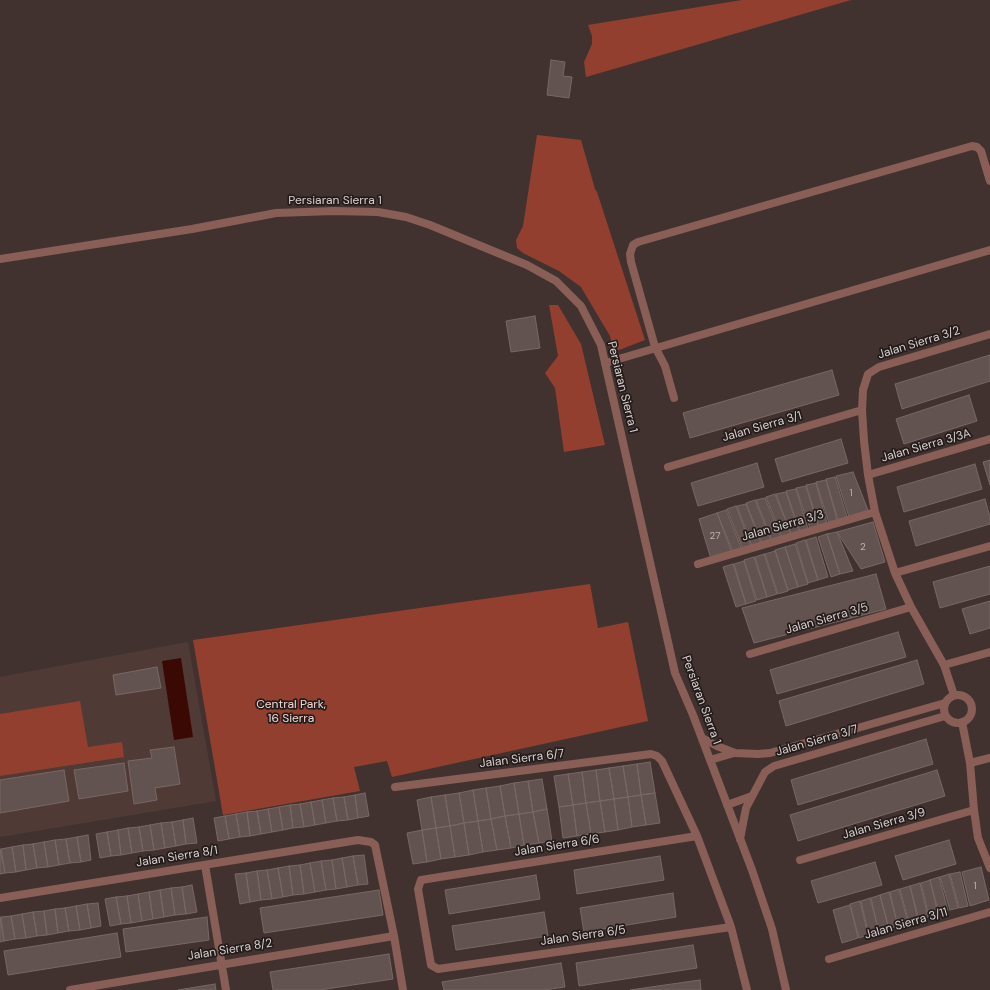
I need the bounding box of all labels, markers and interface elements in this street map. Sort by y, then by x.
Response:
street label: Persiaran Sierra 1 [288,194,382,208]
street label: Jalan Sierra 3/2 [876,324,962,362]
street label: Persiaran Sierra 1 [604,340,640,434]
street label: Jalan Sierra 3/1 [721,409,803,445]
street label: Jalan Sierra 3/3A [880,426,972,466]
house number: 1 [849,487,853,499]
street label: Jalan Sierra 3/3 [740,507,826,545]
house number: 27 [710,530,720,542]
house number: 2 [860,541,866,553]
street label: Jalan Sierra 3/5 [784,600,870,638]
street label: Persiaran Sierra 1 [678,654,724,746]
park label: Central Park, 16 Sierra [256,698,326,726]
street label: Jalan Sierra 3/7 [774,722,860,760]
street label: Jalan Sierra 6/7 [479,747,565,771]
street label: Jalan Sierra 3/9 [841,805,927,843]
street label: Jalan Sierra 6/6 [513,832,601,860]
street label: Jalan Sierra 8/1 [135,843,219,871]
house number: 1 [973,880,977,892]
street label: Jalan Sierra 3/11 [863,905,949,943]
street label: Jalan Sierra 6/5 [540,923,626,949]
street label: Jalan Sierra 8/2 [187,936,273,964]

